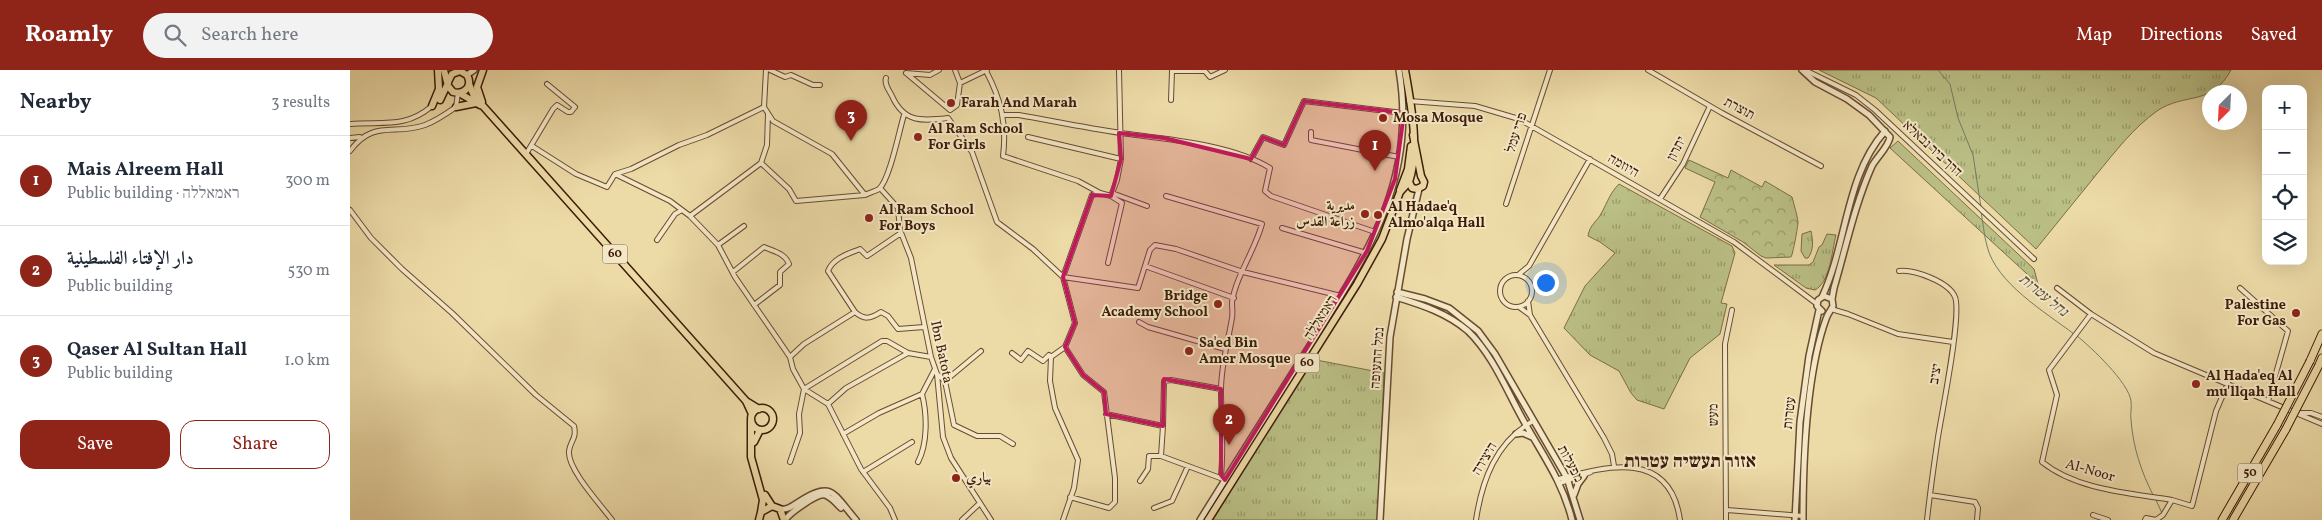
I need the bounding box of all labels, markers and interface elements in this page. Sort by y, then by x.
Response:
search box [143,13,493,58]
text: Roamly [25,18,113,52]
icon: search [161,21,189,49]
text: Search here [201,22,298,48]
text: Map [2076,23,2112,48]
text: Directions [2140,23,2223,48]
text: Saved [2251,23,2297,48]
north arrow [2202,85,2247,130]
map controls [2262,85,2307,265]
button: + [2262,85,2307,130]
text: Nearby [20,88,91,117]
text: 3 results [271,92,330,114]
street label: תוצרת [1720,93,1758,125]
place label: Farah And Marah [961,94,1077,113]
marker: Farah And Marah [945,97,957,109]
pin: 3 [835,100,867,141]
place label: Mosa Mosque [1393,109,1483,128]
street label: פרי עמל [1502,110,1532,156]
marker: Mosa Mosque [1377,112,1389,124]
street label: דרך ביר נבאלא [1898,116,1966,182]
place label: Al Ram School For Girls [928,120,1023,155]
pin: 1 [1359,130,1391,171]
button: − [2262,130,2307,175]
marker: Al Ram School For Girls [912,131,924,143]
street label: יתרון [1663,133,1691,165]
street label: היוזמה [1604,149,1642,183]
text: Mais Alreem Hall [67,157,224,183]
text: 1 [33,170,39,192]
text: 300 m [285,170,330,192]
button: locate [2262,175,2307,220]
text: Public building · ראמאללה [67,183,240,205]
place label: مديرية زراعة القدس [1296,197,1355,232]
place label: Al Hadae'q Almo'alqa Hall [1388,198,1485,233]
place label: Al Ram School For Boys [879,201,974,236]
marker: مديرية زراعة القدس [1359,208,1371,220]
marker: Al Hadae'q Almo'alqa Hall [1372,209,1384,221]
marker: Al Ram School For Boys [863,212,875,224]
button: layers [2262,220,2307,265]
road number: 60 [602,244,628,263]
text: دار الإفتاء الفلسطينية [67,246,194,272]
text: 2 [32,260,40,282]
text: 530 m [287,260,330,282]
your location [1533,270,1559,296]
water label: נחל עטרות [2014,270,2073,323]
text: Public building [67,276,173,298]
place label: Bridge Academy School [1101,287,1208,322]
street label: ראמאללה [1300,292,1342,344]
place label: Palestine For Gas [2225,296,2286,331]
marker: Bridge Academy School [1212,298,1224,310]
marker: Palestine For Gas [2290,307,2302,319]
street label: Ibn Batota [925,319,957,385]
street label: נמל התעופה [1366,326,1390,390]
place label: Sa'ed Bin Amer Mosque [1199,334,1291,369]
text: Qaser Al Sultan Hall [67,337,247,363]
marker: Sa'ed Bin Amer Mosque [1183,345,1195,357]
text: 3 [32,350,40,372]
text: 1.0 km [284,350,330,372]
road number: 60 [1294,354,1320,372]
street label: יציב [1925,362,1947,386]
text: Public building [67,363,173,385]
place label: Al Hada'eq Al mu'llqah Hall [2206,367,2296,402]
marker: Al Hada'eq Al mu'llqah Hall [2190,378,2202,390]
street label: עטרות [1779,396,1801,430]
street label: מעש [1704,403,1724,427]
pin: 2 [1213,404,1245,445]
button: Save [20,420,170,469]
button: Share [180,420,330,469]
street label: היצירה [1468,439,1502,479]
street label: מפעלות [1552,442,1588,486]
district label: אזור תעשיה עטרות [1624,449,1756,475]
street label: Al-Noor [2063,455,2117,487]
road number: 50 [2238,463,2262,482]
place label: بياري [966,469,991,489]
marker: بياري [950,472,962,484]

